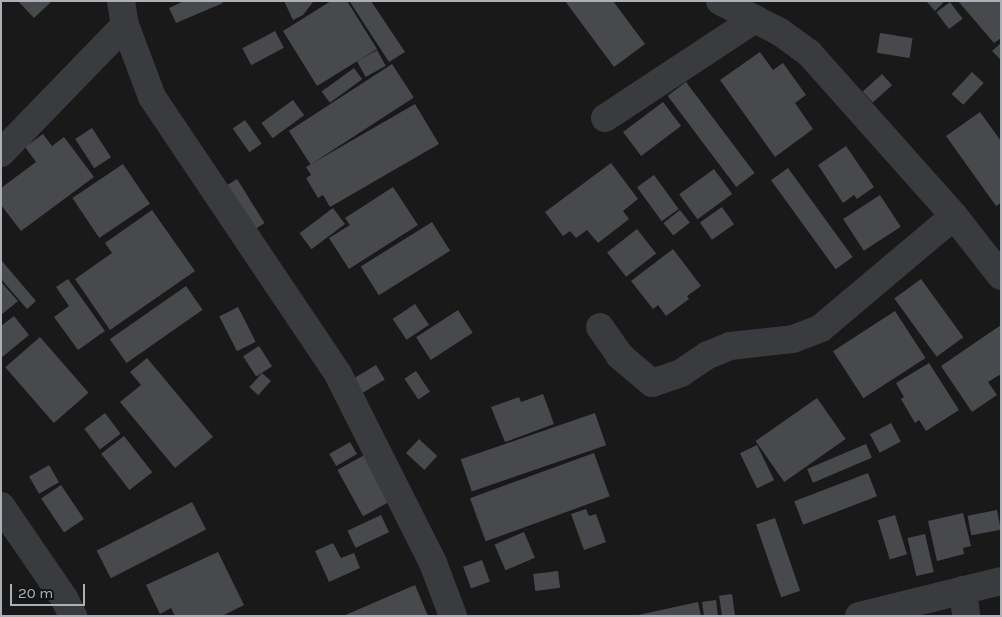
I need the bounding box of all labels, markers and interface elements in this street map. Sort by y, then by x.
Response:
scale bar [12,574,88,606]
text: 20 m [18,584,53,602]

